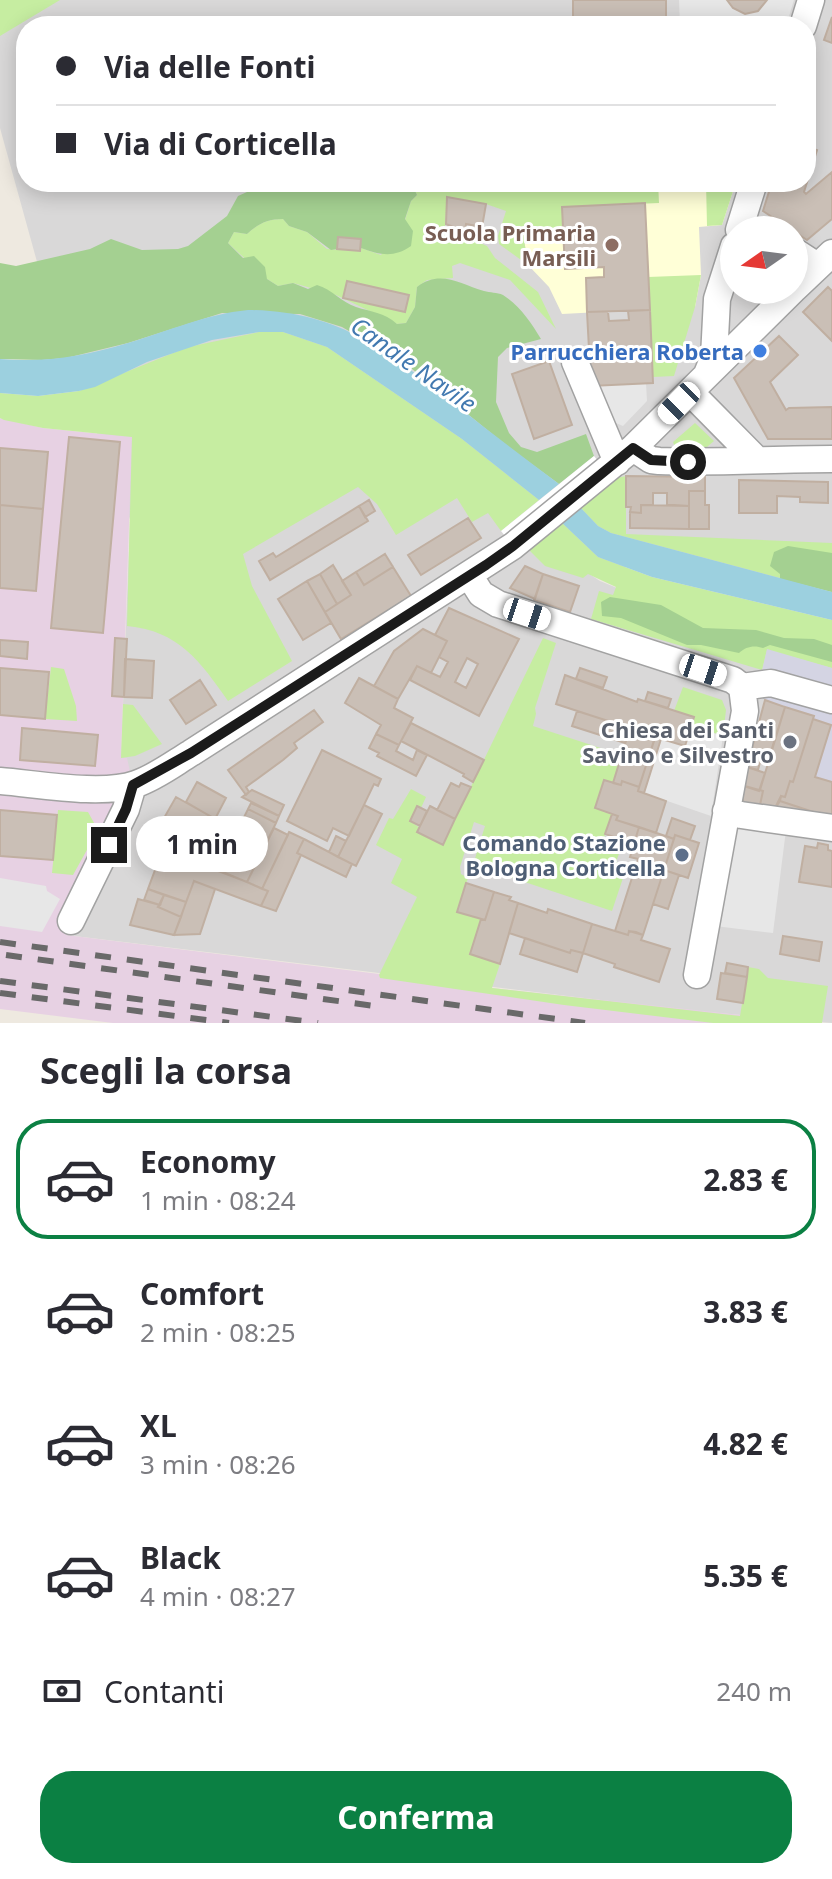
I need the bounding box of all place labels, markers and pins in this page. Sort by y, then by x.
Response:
place label: Scuola Primaria Marsili [425,217,596,272]
marker: Scuola Primaria Marsili [603,236,621,254]
place label: Parrucchiera Roberta [510,336,744,366]
marker: Parrucchiera Roberta [751,342,769,360]
place label: Chiesa dei Santi Savino e Silvestro [582,714,774,769]
marker: Chiesa dei Santi Savino e Silvestro [781,733,799,751]
place label: Comando Stazione Bologna Corticella [462,827,666,882]
marker: Comando Stazione Bologna Corticella [673,846,691,864]

